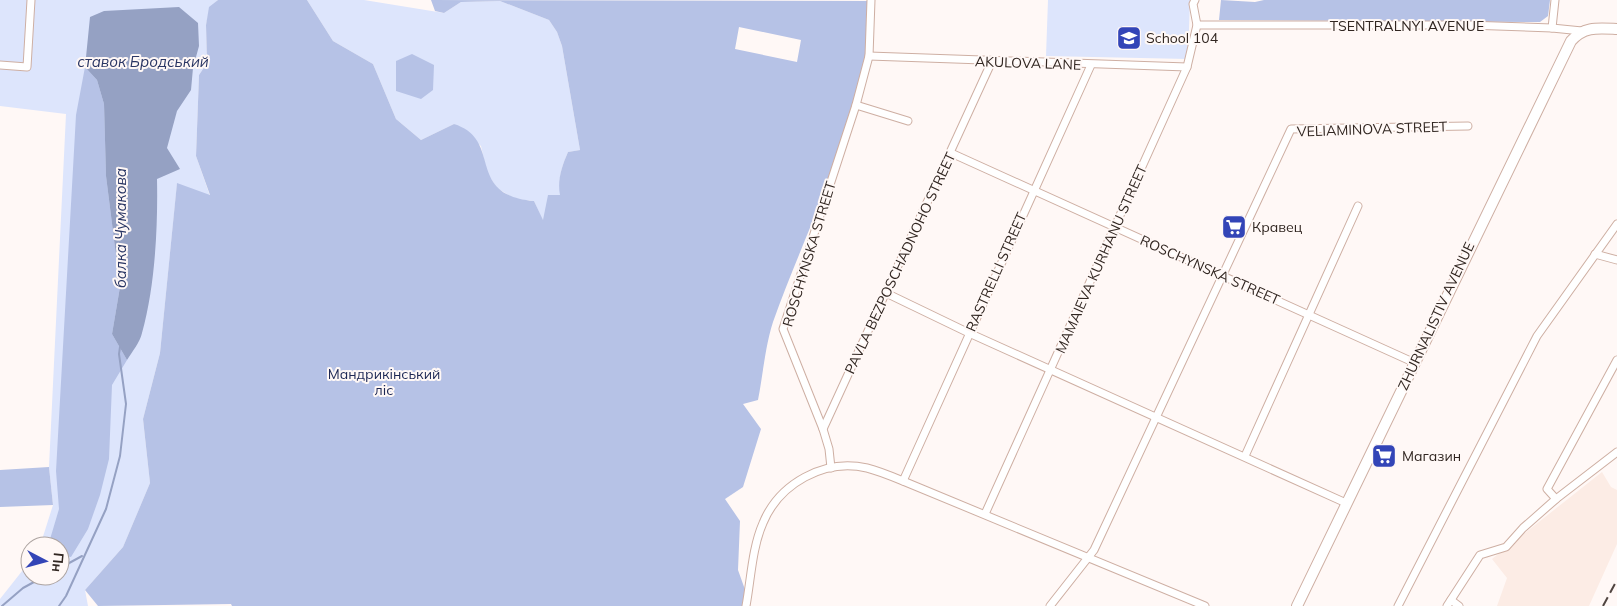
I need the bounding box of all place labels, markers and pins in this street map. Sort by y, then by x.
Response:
school or university icon: School 104 [1116,25,1142,51]
place label: School 104 [1146,29,1219,47]
supermarket icon: Кравец [1221,214,1247,240]
place label: Кравец [1252,218,1303,236]
supermarket icon: Магазин [1371,443,1397,469]
place label: Магазин [1402,447,1461,465]

